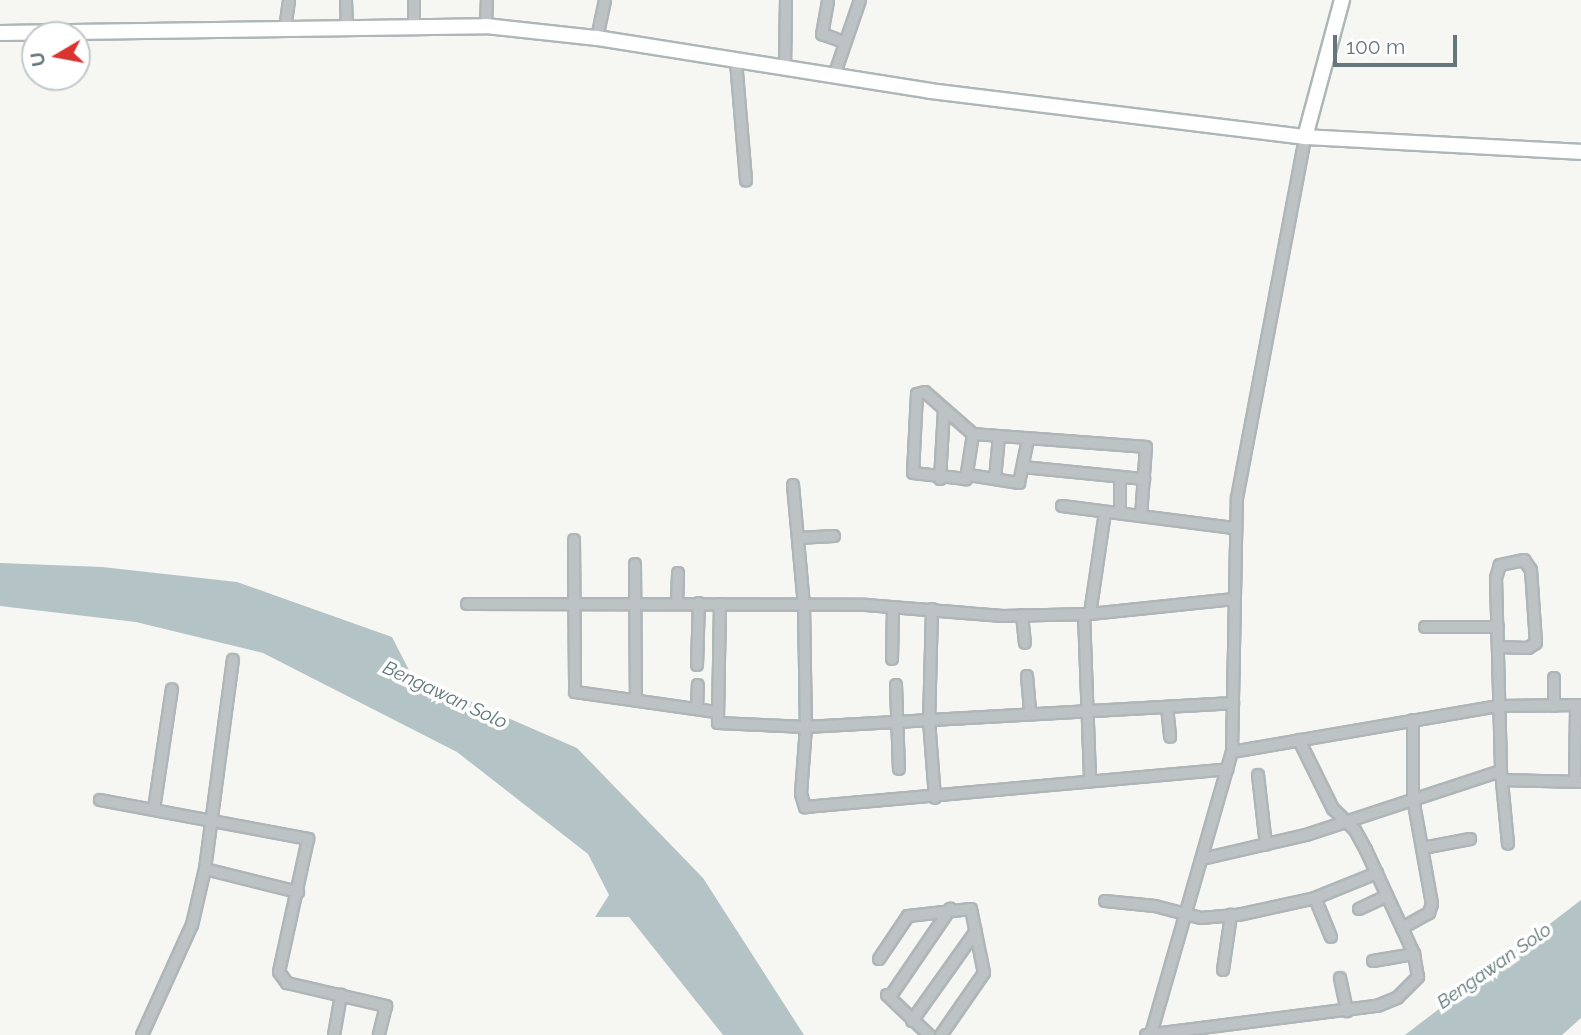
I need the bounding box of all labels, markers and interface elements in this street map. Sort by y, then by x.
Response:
north arrow [21,21,91,91]
scale bar [1336,21,1460,65]
text: 100 m [1346,34,1405,59]
text: U [25,50,49,68]
water label: Bengawan Solo [379,656,511,734]
water label: Bengawan Solo [1432,918,1556,1014]

